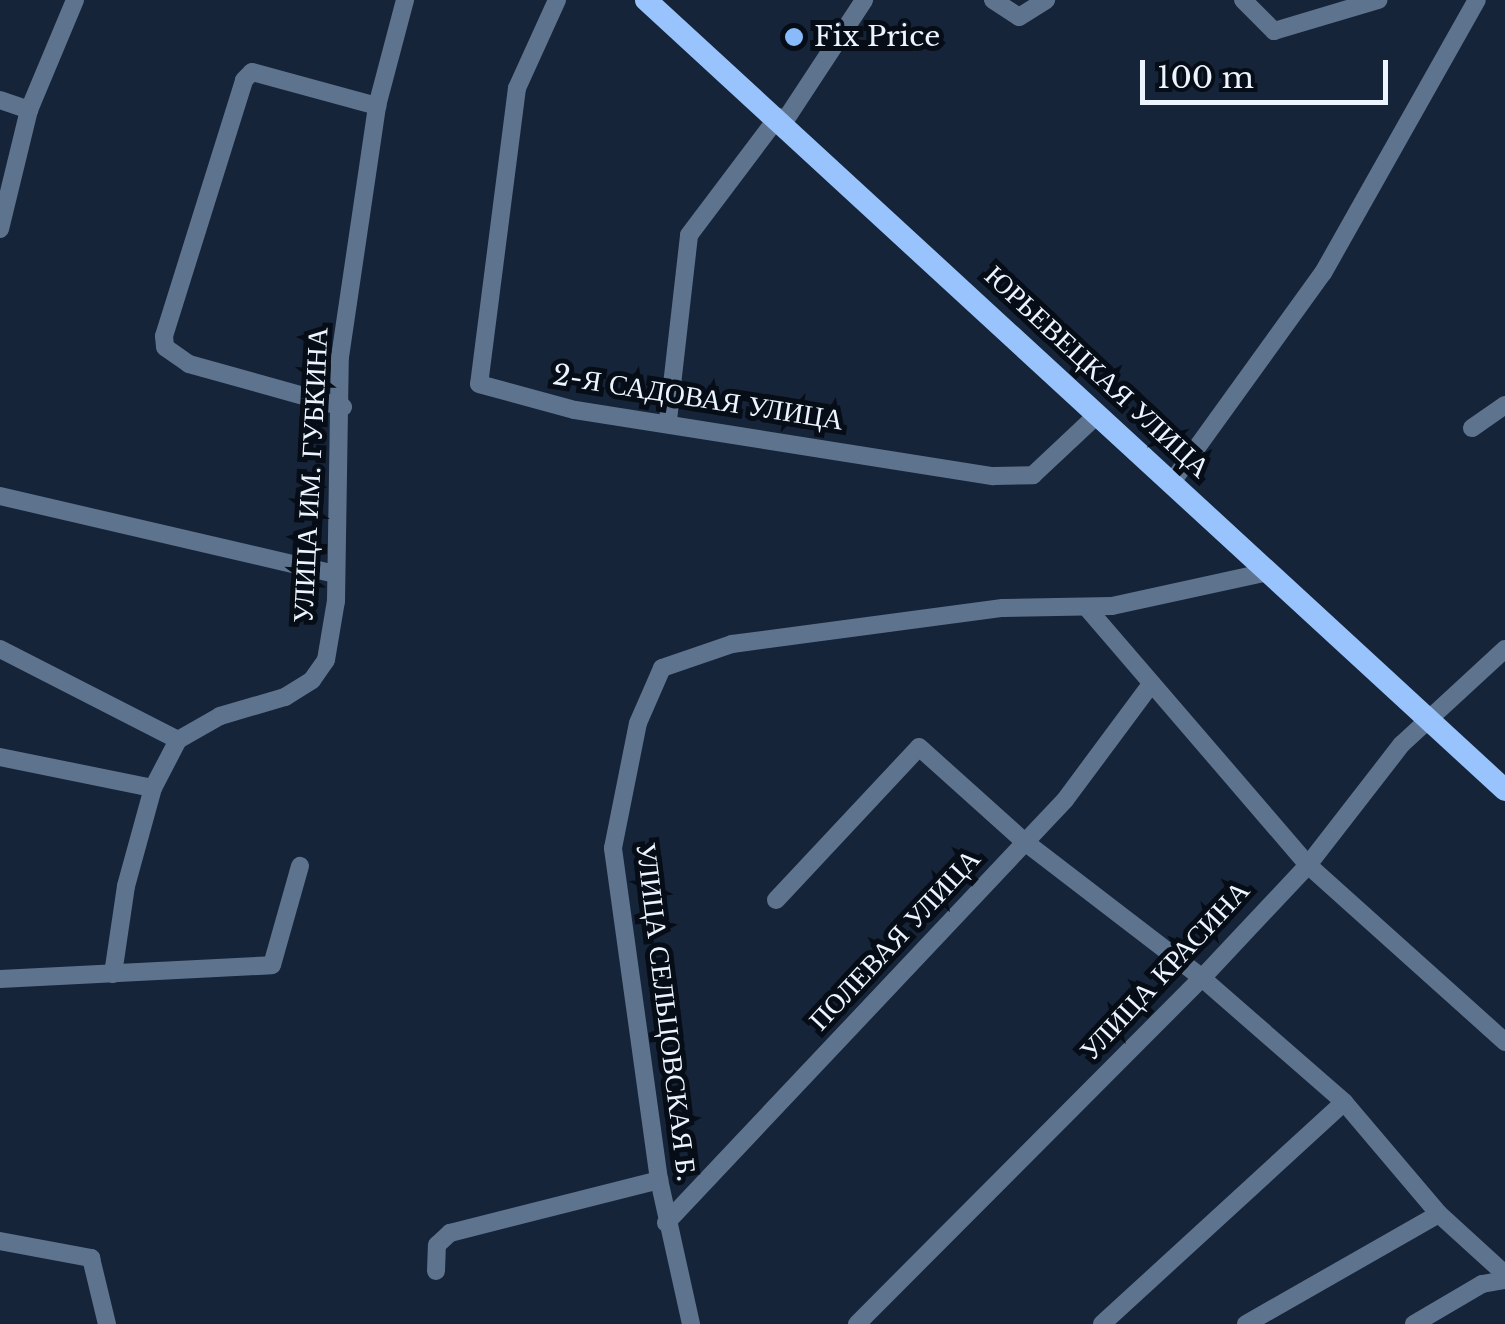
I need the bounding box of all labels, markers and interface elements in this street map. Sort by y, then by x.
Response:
place label: Fix Price [814,20,941,54]
marker: Fix Price [783,26,805,48]
scale bar [1145,40,1392,102]
text: 100 m [1157,59,1254,96]
street label: ЮРЬЕВЕЦКАЯ УЛИЦА [977,259,1217,485]
street label: УЛИЦА ИМ. ГУБКИНА [286,326,336,624]
street label: 2-Я САДОВАЯ УЛИЦА [550,358,846,438]
street label: УЛИЦА СЕЛЬЦОВСКАЯ Б. [629,841,703,1183]
street label: ПОЛЕВАЯ УЛИЦА [802,842,988,1038]
street label: УЛИЦА КРАСИНА [1073,874,1257,1068]

